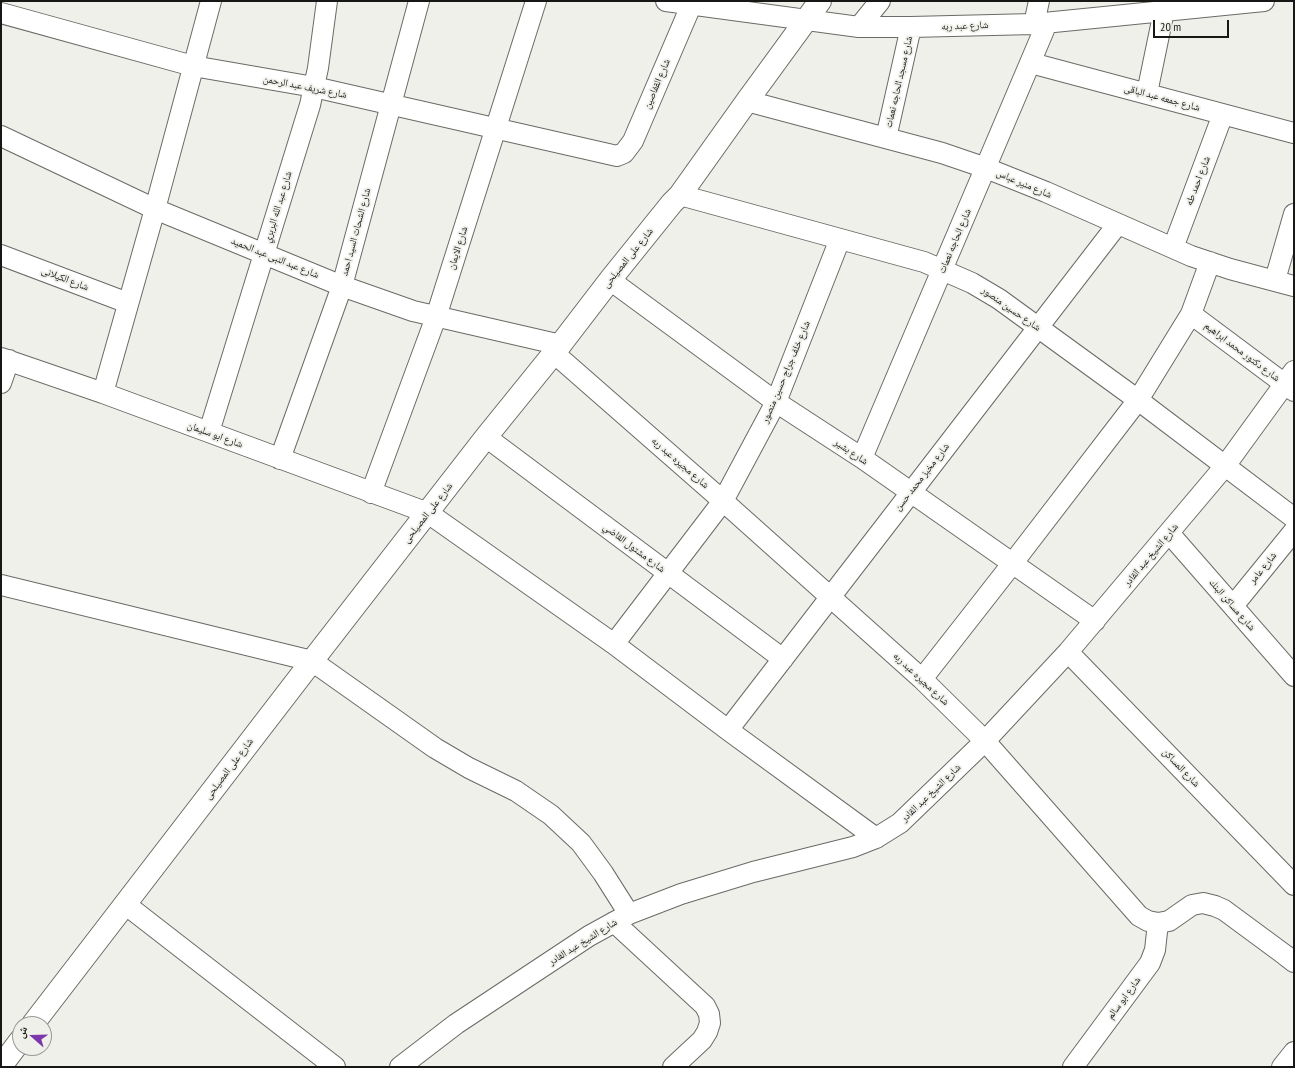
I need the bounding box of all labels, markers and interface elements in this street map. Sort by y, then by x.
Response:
scale bar [1155,12,1231,38]
street label: شارع عبد ربه [941,19,989,33]
text: 20 m [1160,19,1181,34]
street label: شارع مسجد الحاجه نعمات [883,35,915,129]
street label: شارع القفاصين [641,57,673,111]
street label: شارع شريف عبد الرحمن [262,73,348,101]
street label: شارع جمعه عبد الباقى [1123,82,1201,114]
street label: شارع احمد طه [1183,155,1213,207]
street label: شارع منير عباس [995,167,1053,201]
street label: شارع عبد الله البربري [261,170,295,244]
street label: شارع الشحات السيد احمد [338,187,374,277]
street label: شارع الحاجه نعمات [936,207,974,275]
street label: شارع الايمان [445,225,471,271]
street label: شارع على المصيلحى [600,226,656,290]
street label: شارع عبد النبى عبد الحميد [229,235,321,281]
street label: شارع الكيلانى [40,265,90,293]
street label: شارع حسين منصور [979,284,1043,334]
street label: شارع خلف جراج حسين منصور [759,319,813,425]
street label: شارع دكتور محمد ابراهيم [1202,320,1282,384]
street label: شارع ابو سليمان [186,419,244,451]
street label: شارع مجيره عبد ربه [649,435,711,491]
street label: شارع بشير [832,436,870,468]
street label: شارع مخبز محمد حسن [892,441,952,513]
street label: شارع على المصيلحى [401,480,455,546]
street label: شارع مشتول القاضي [601,521,667,575]
street label: شارع الشيخ عبد القادر [1121,521,1181,589]
street label: شارع عامر [1247,550,1279,586]
street label: شارع مساكن البنك [1206,577,1258,633]
street label: شارع مجيره عبد ربه [891,650,951,708]
street label: شارع على المصيلحى [202,736,256,802]
street label: شارع المساكن [1160,746,1202,790]
street label: شارع الشيخ عبد القادر [899,761,963,825]
street label: شارع الشيخ عبد القادر [547,916,619,968]
street label: شارع ابو سالم [1105,974,1143,1022]
north arrow [12,1016,52,1056]
text: ش [13,1024,30,1040]

